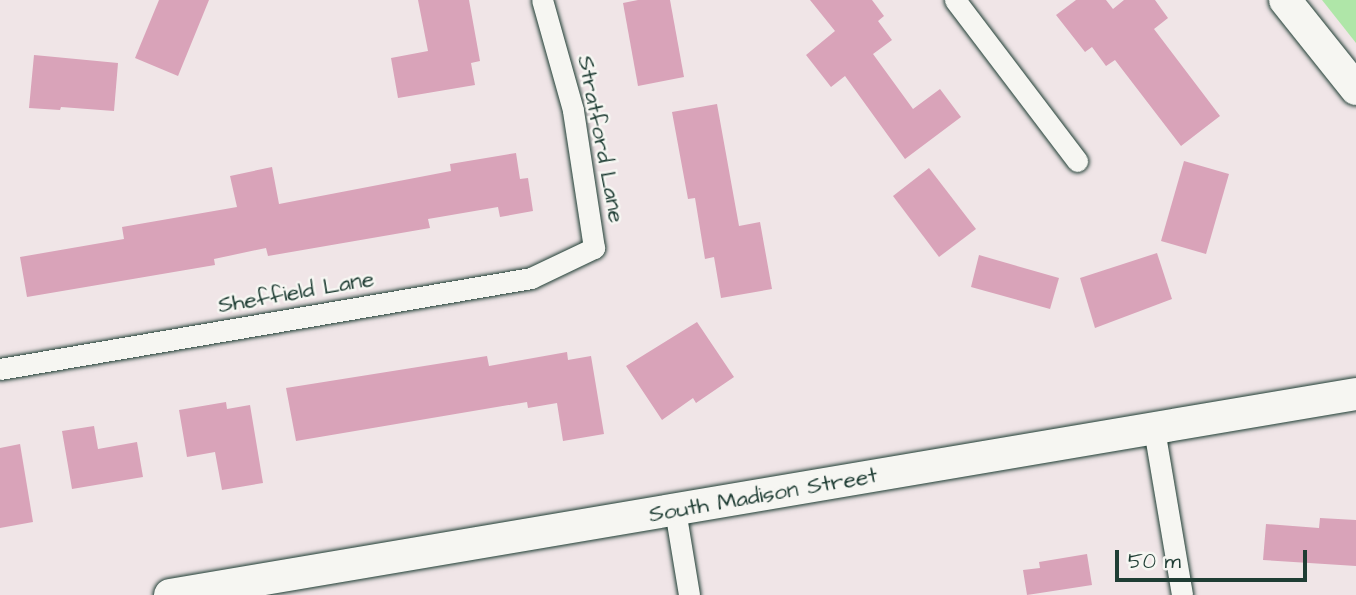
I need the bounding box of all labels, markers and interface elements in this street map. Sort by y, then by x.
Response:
street label: Stratford Lane [571,53,631,225]
street label: Sheffield Lane [216,265,376,319]
street label: South Madison Street [647,461,879,529]
scale bar [1118,536,1310,580]
text: 50 m [1128,547,1181,576]

